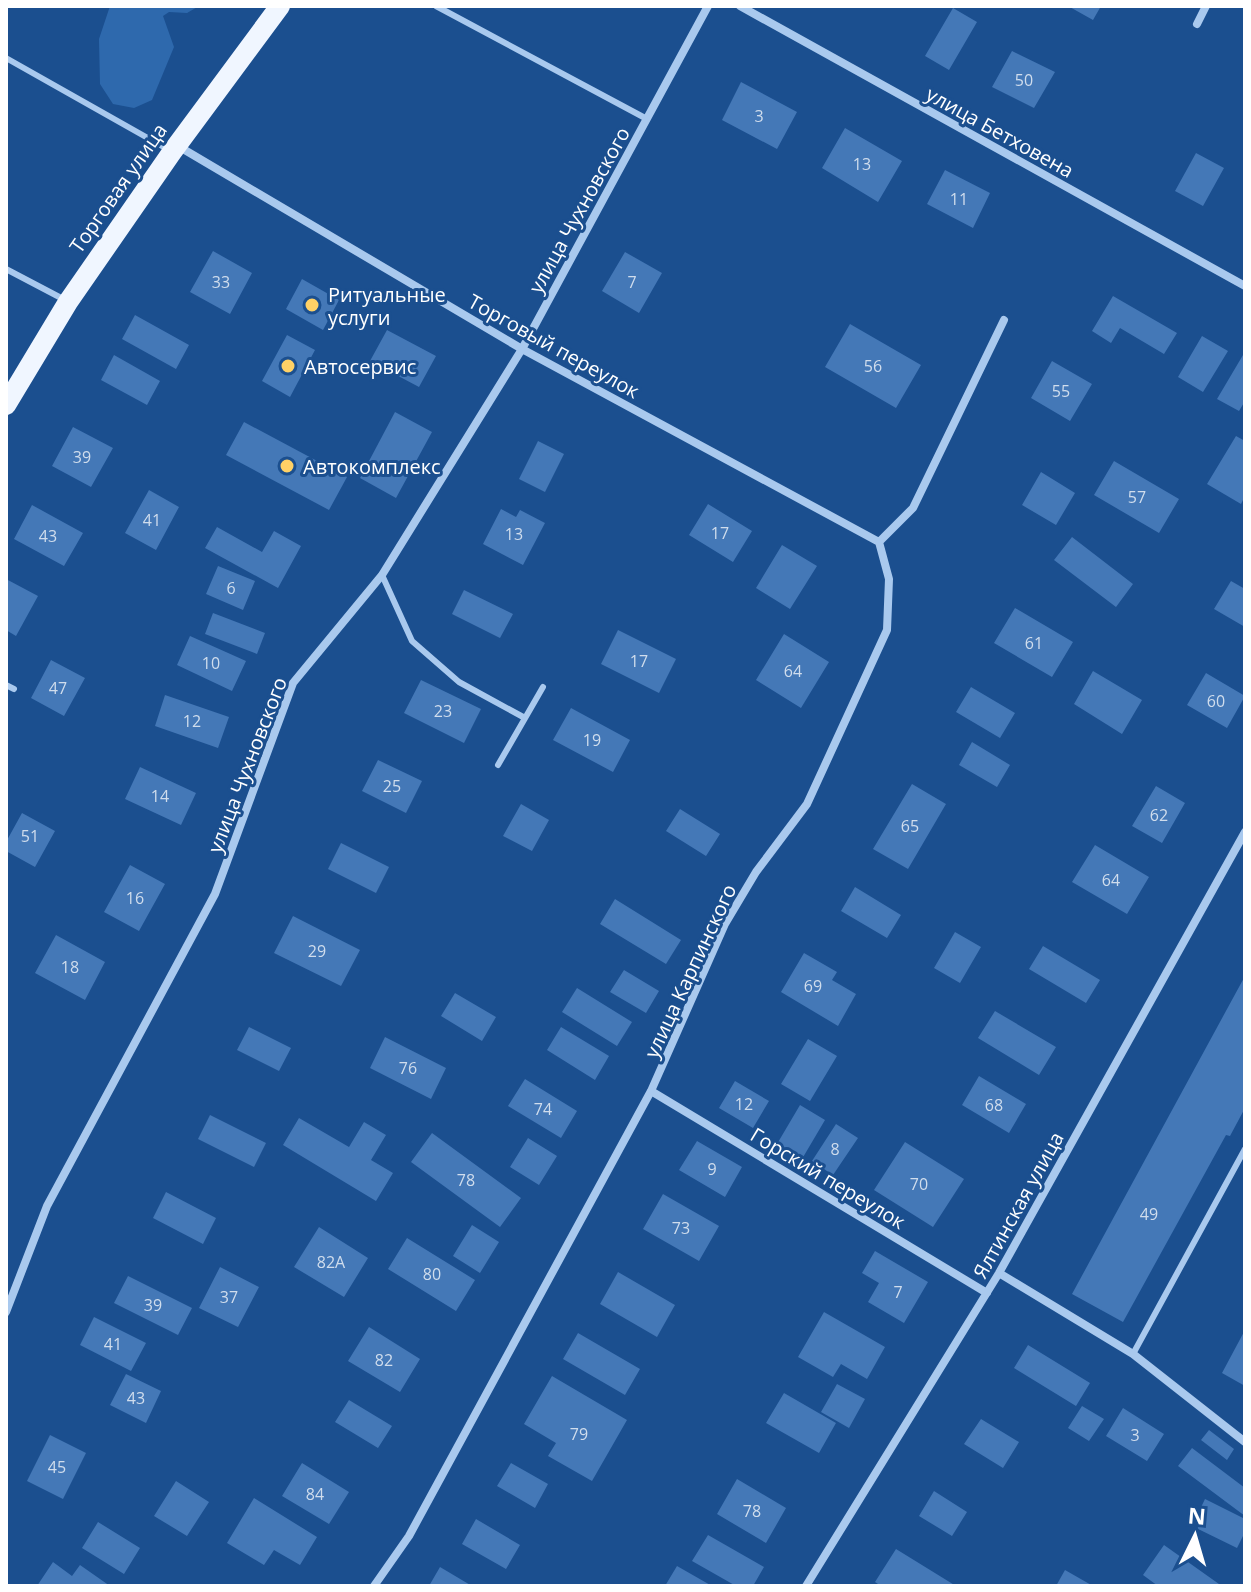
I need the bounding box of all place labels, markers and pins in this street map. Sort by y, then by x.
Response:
place label: Ритуальные услуги [328,281,446,331]
marker: Ритуальные услуги [303,296,321,314]
place label: Автосервис [304,353,416,380]
marker: Автосервис [279,357,297,375]
place label: Автокомплекс [303,453,441,480]
marker: Автокомплекс [278,457,296,475]

